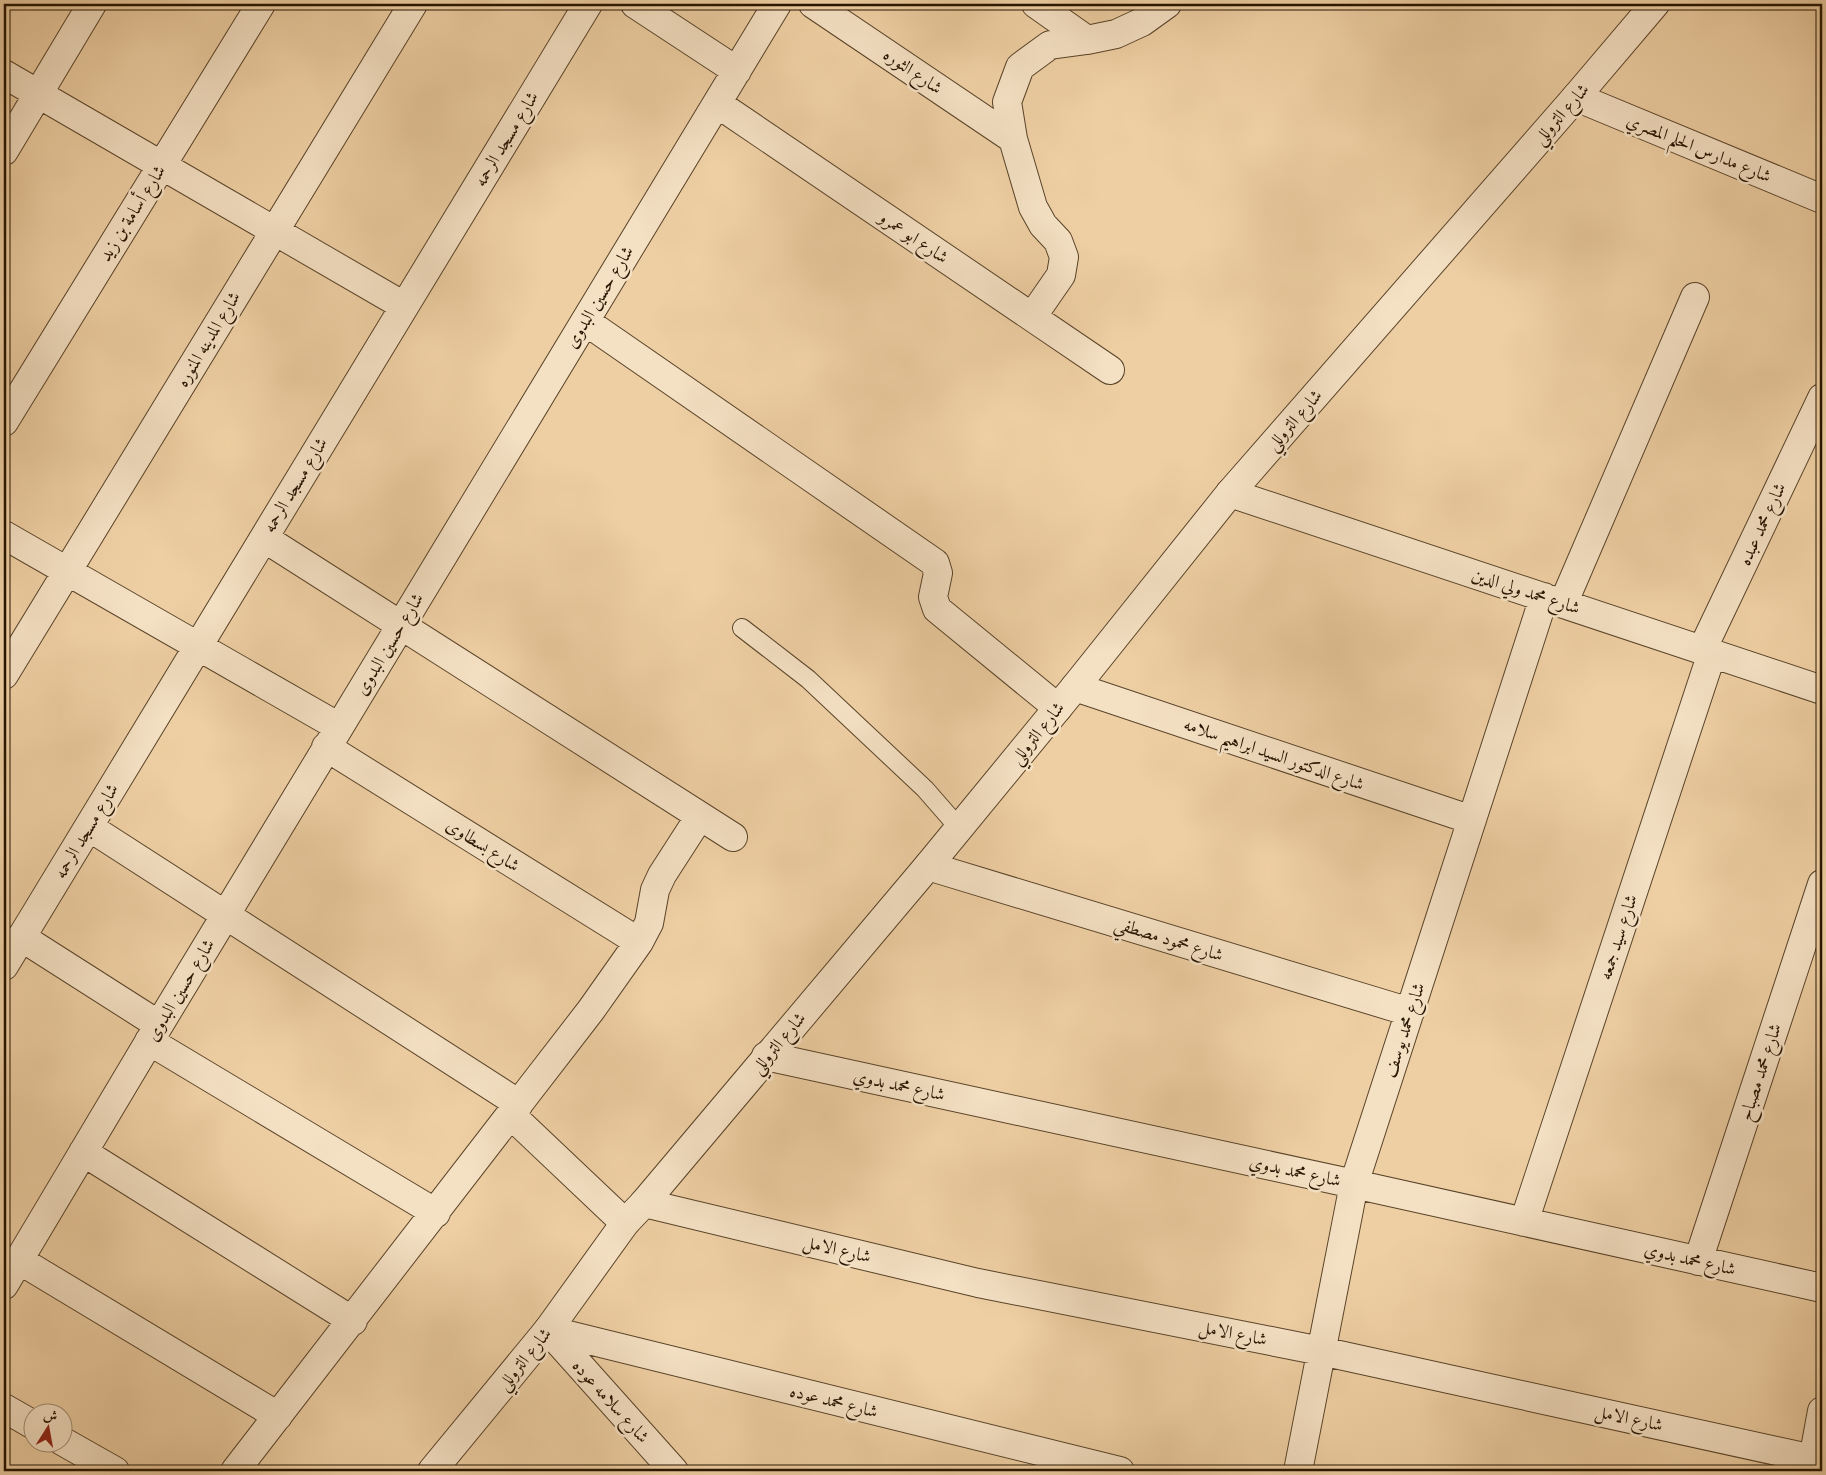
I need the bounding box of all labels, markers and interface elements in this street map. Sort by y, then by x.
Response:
street label: شارع الثوره [877,43,947,102]
street label: شارع التروللي [1528,79,1598,153]
street label: شارع مسجد الرحمه [469,87,546,193]
street label: شارع مدارس الحلم المصري [1621,109,1775,194]
street label: شارع أسامة بن زيد [92,160,174,267]
street label: شارع ابو عمرو [871,205,953,271]
street label: شارع حسين البدوى [560,242,642,354]
street label: شارع المدينه المنوره [171,287,249,393]
street label: شارع التروللي [1261,385,1331,459]
street label: شارع مسجد الرحمه [258,433,335,539]
street label: شارع محمد عبده [1733,479,1794,571]
street label: شارع محمد ولي الدين [1468,563,1583,623]
street label: شارع حسين البدوى [350,589,432,701]
street label: شارع التروللي [1005,697,1074,773]
street label: شارع الدكتور السيد ابراهيم سلامه [1179,713,1367,802]
street label: شارع مسجد الرحمه [49,779,126,885]
street label: شارع بسطاوى [440,814,524,880]
street label: شارع سيد جمعه [1594,891,1646,984]
street label: شارع محمود مصطفي [1110,912,1226,973]
street label: شارع حسين البدوى [141,935,223,1047]
street label: شارع محمد يوسف [1378,980,1433,1082]
street label: شارع التروللي [746,1007,815,1082]
street label: شارع محمد مصباح [1734,1021,1791,1125]
street label: شارع محمد بدوي [850,1065,947,1109]
street label: شارع محمد بدوي [1246,1151,1343,1195]
street label: شارع الامل [800,1231,873,1271]
street label: شارع محمد بدوي [1641,1238,1738,1284]
street label: شارع الامل [1196,1316,1269,1354]
street label: شارع التروللي [492,1323,561,1399]
street label: شارع سلامه عوده [565,1355,654,1450]
street label: شارع محمد عوده [787,1379,880,1426]
street label: شارع الامل [1592,1400,1665,1440]
north arrow [22,1402,72,1452]
text: ش [42,1406,59,1425]

